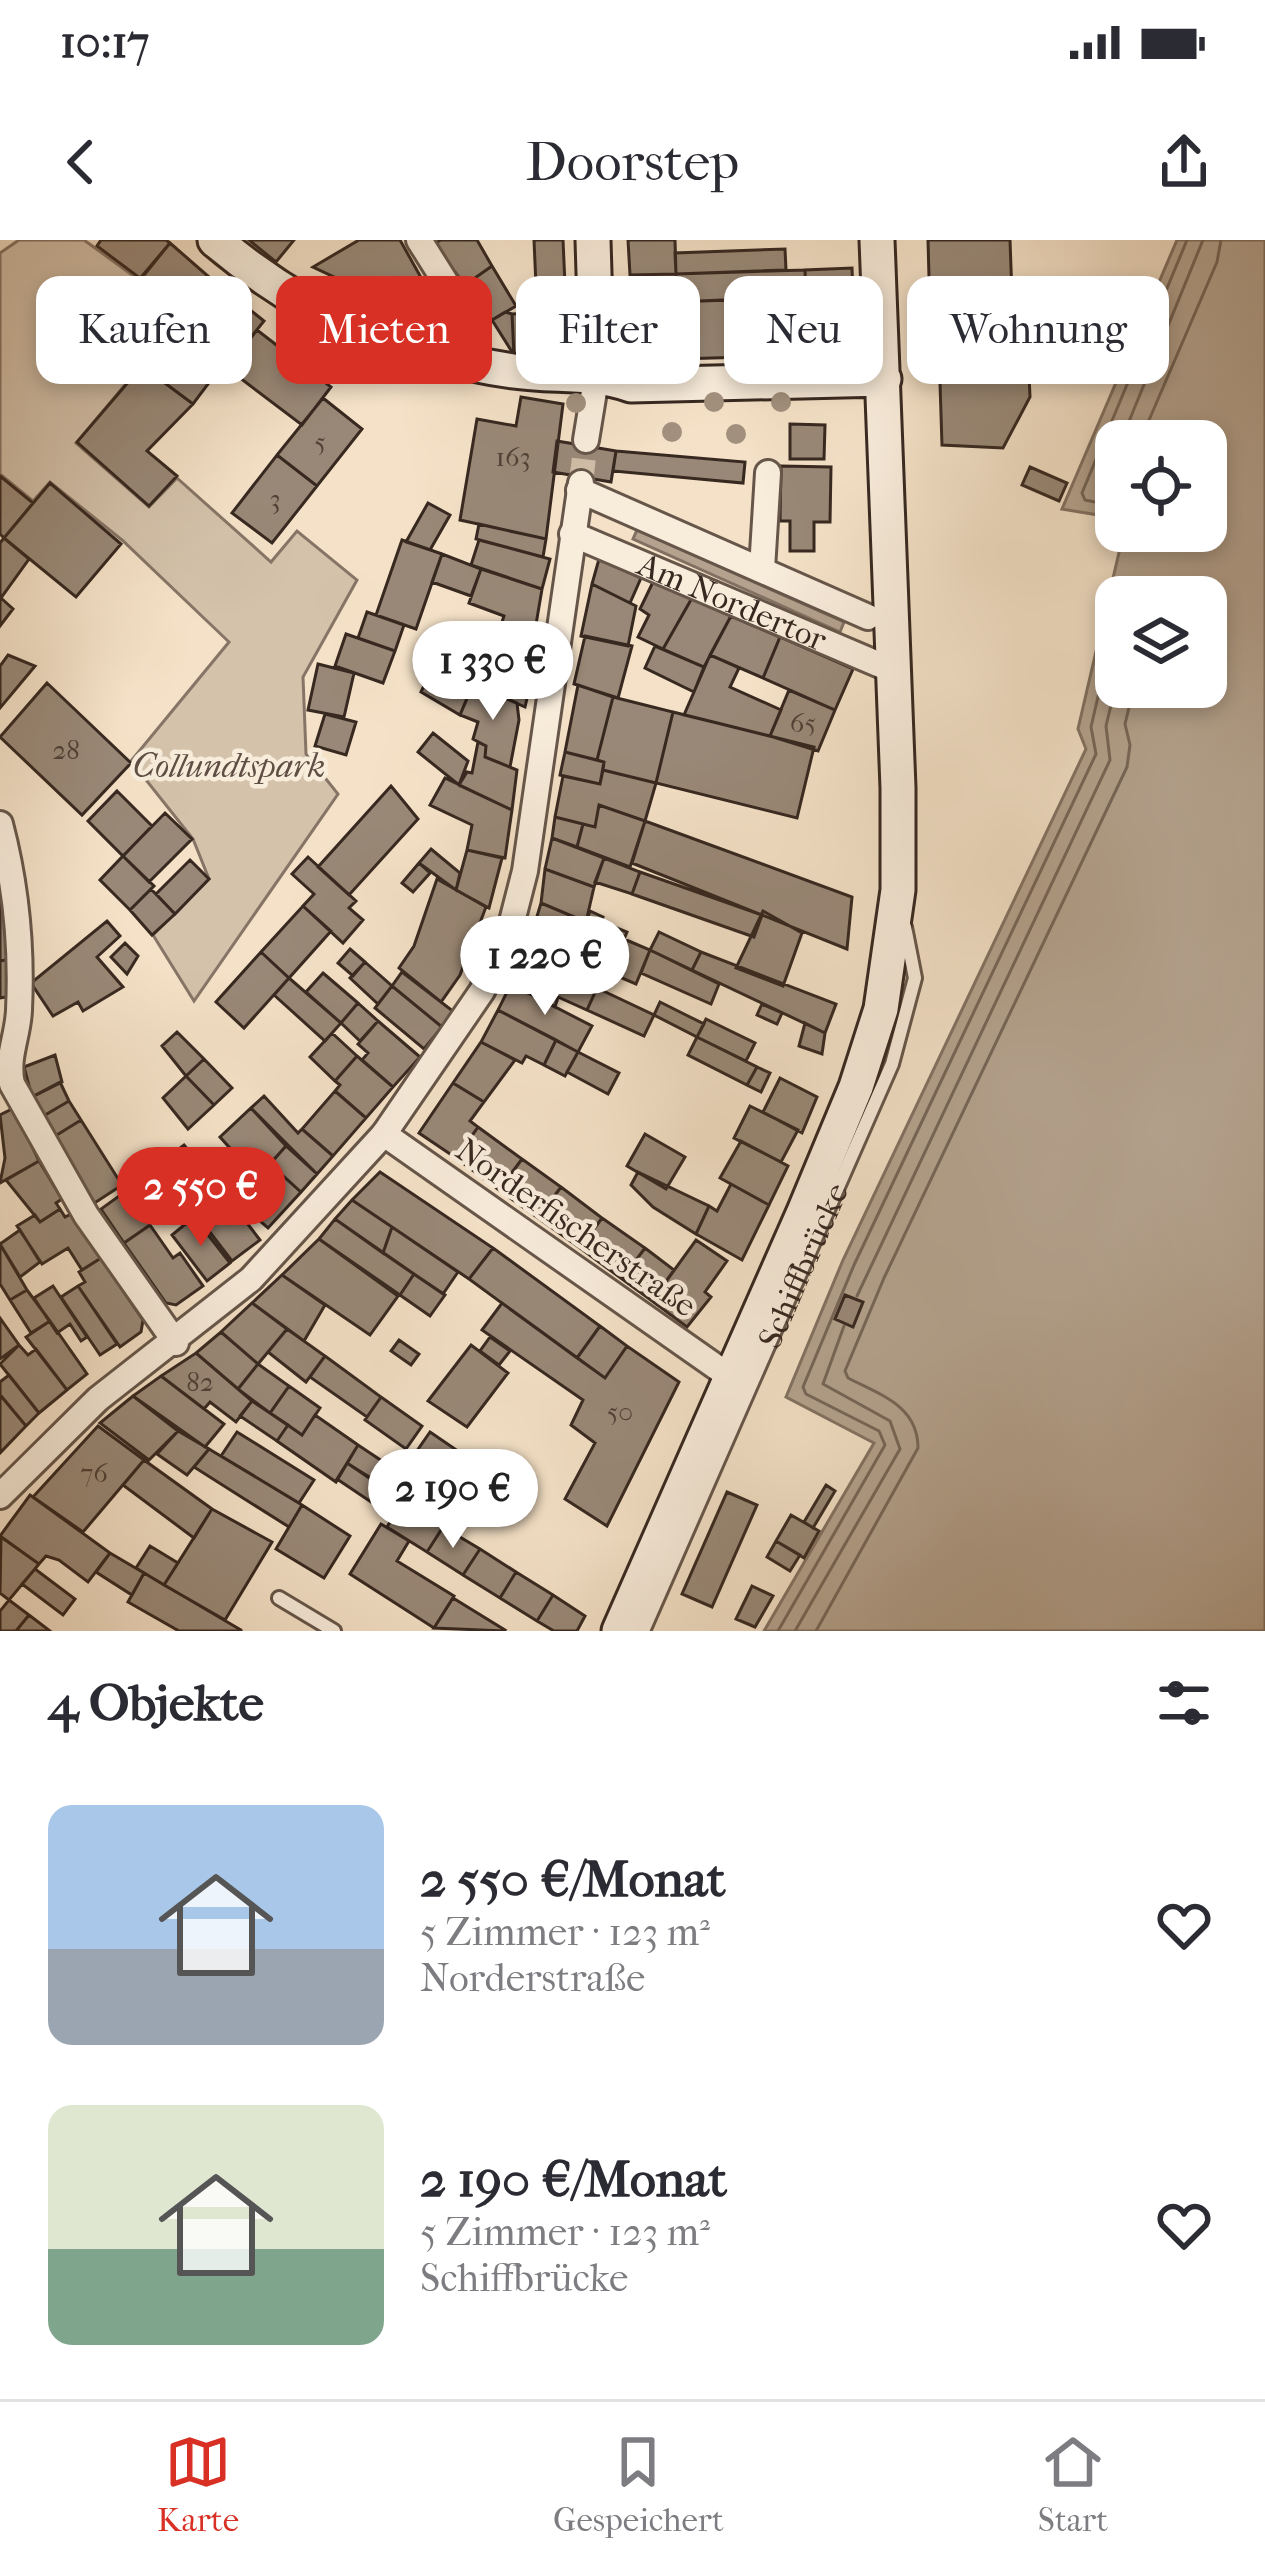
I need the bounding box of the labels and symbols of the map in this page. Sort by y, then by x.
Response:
house number: 5 [314,426,326,458]
house number: 163 [495,441,531,473]
house number: 3 [269,483,281,515]
street label: Am Nordertor [630,544,832,659]
pin: 1 330 € [382,621,604,723]
house number: 65 [790,707,816,739]
house number: 28 [52,734,80,766]
park label: Collundtspark [133,747,325,786]
pin: 1 220 € [434,916,656,1018]
street label: Norderfischerstraße [448,1130,704,1326]
pin: 2 550 € [90,1147,312,1249]
street label: Schiffbrücke [750,1177,857,1354]
house number: 82 [186,1366,214,1398]
house number: 50 [607,1396,633,1428]
pin: 2 190 € [342,1449,564,1551]
house number: 76 [80,1457,108,1489]

